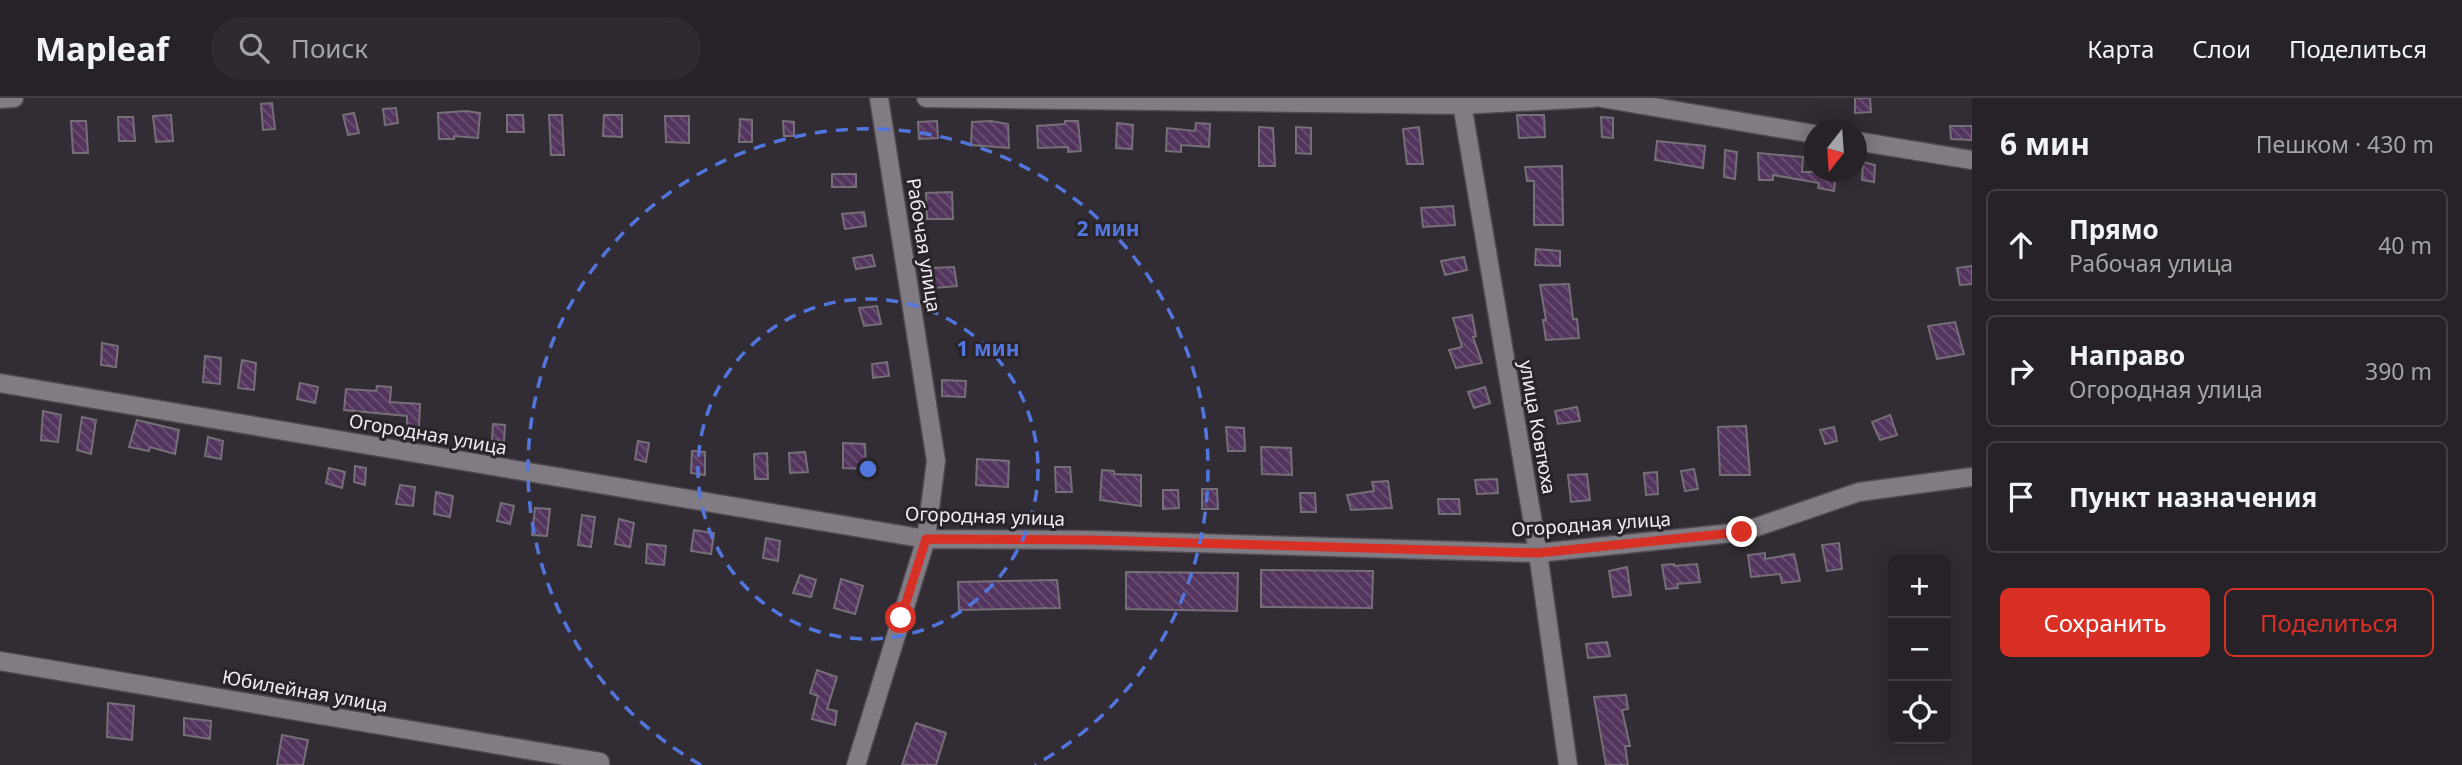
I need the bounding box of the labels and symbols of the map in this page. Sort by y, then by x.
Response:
north arrow [1804,119,1867,182]
street label: Рабочая улица [901,176,947,314]
text: 2 мин [1077,214,1139,242]
text: 1 мин [957,334,1019,362]
street label: улица Ковтюха [1513,358,1563,496]
street label: Огородная улица [347,407,509,461]
centre of rings [856,457,880,481]
street label: Огородная улица [905,500,1065,532]
street label: Огородная улица [1510,505,1672,543]
route end [1726,516,1757,547]
route start [885,602,916,633]
street label: Юбилейная улица [220,664,390,718]

